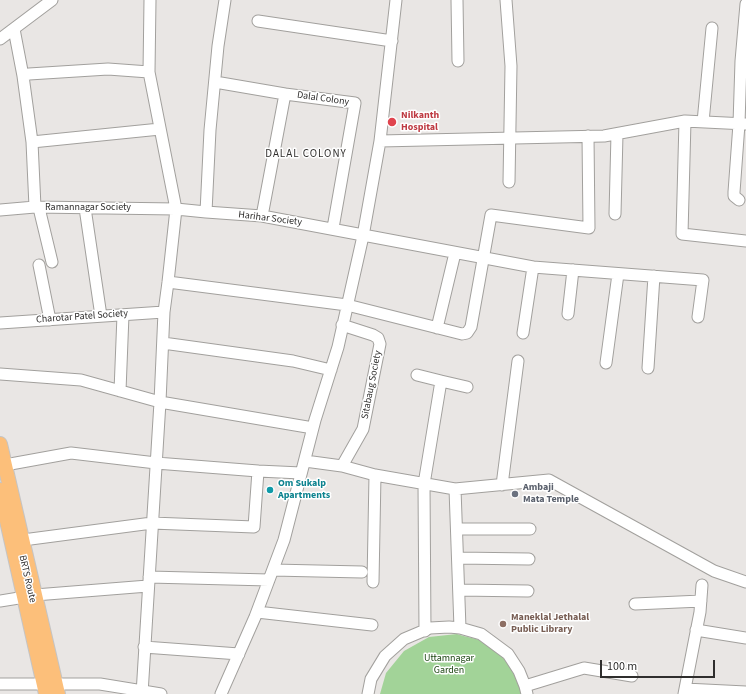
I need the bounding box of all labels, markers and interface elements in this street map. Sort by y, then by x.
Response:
street label: Dalal Colony [296,89,350,109]
place label: Nilkanth Hospital [401,110,439,134]
marker: Nilkanth Hospital [386,116,398,128]
district label: DALAL COLONY [265,148,347,162]
street label: Ramannagar Society [45,202,131,214]
street label: Harihar Society [237,209,303,229]
street label: Charotar Patel Society [36,308,128,326]
street label: Sitabaug Society [359,350,385,420]
place label: Om Sukalp Apartments [278,478,330,502]
place label: Ambaji Mata Temple [523,482,579,506]
marker: Om Sukalp Apartments [265,485,275,495]
marker: Ambaji Mata Temple [510,489,520,499]
street label: BRTS Route [16,554,38,604]
place label: Maneklal Jethalal Public Library [511,612,589,636]
marker: Maneklal Jethalal Public Library [498,619,508,629]
scale bar [602,652,717,678]
park label: Uttamnagar Garden [424,653,474,676]
text: 100 m [607,658,637,675]

